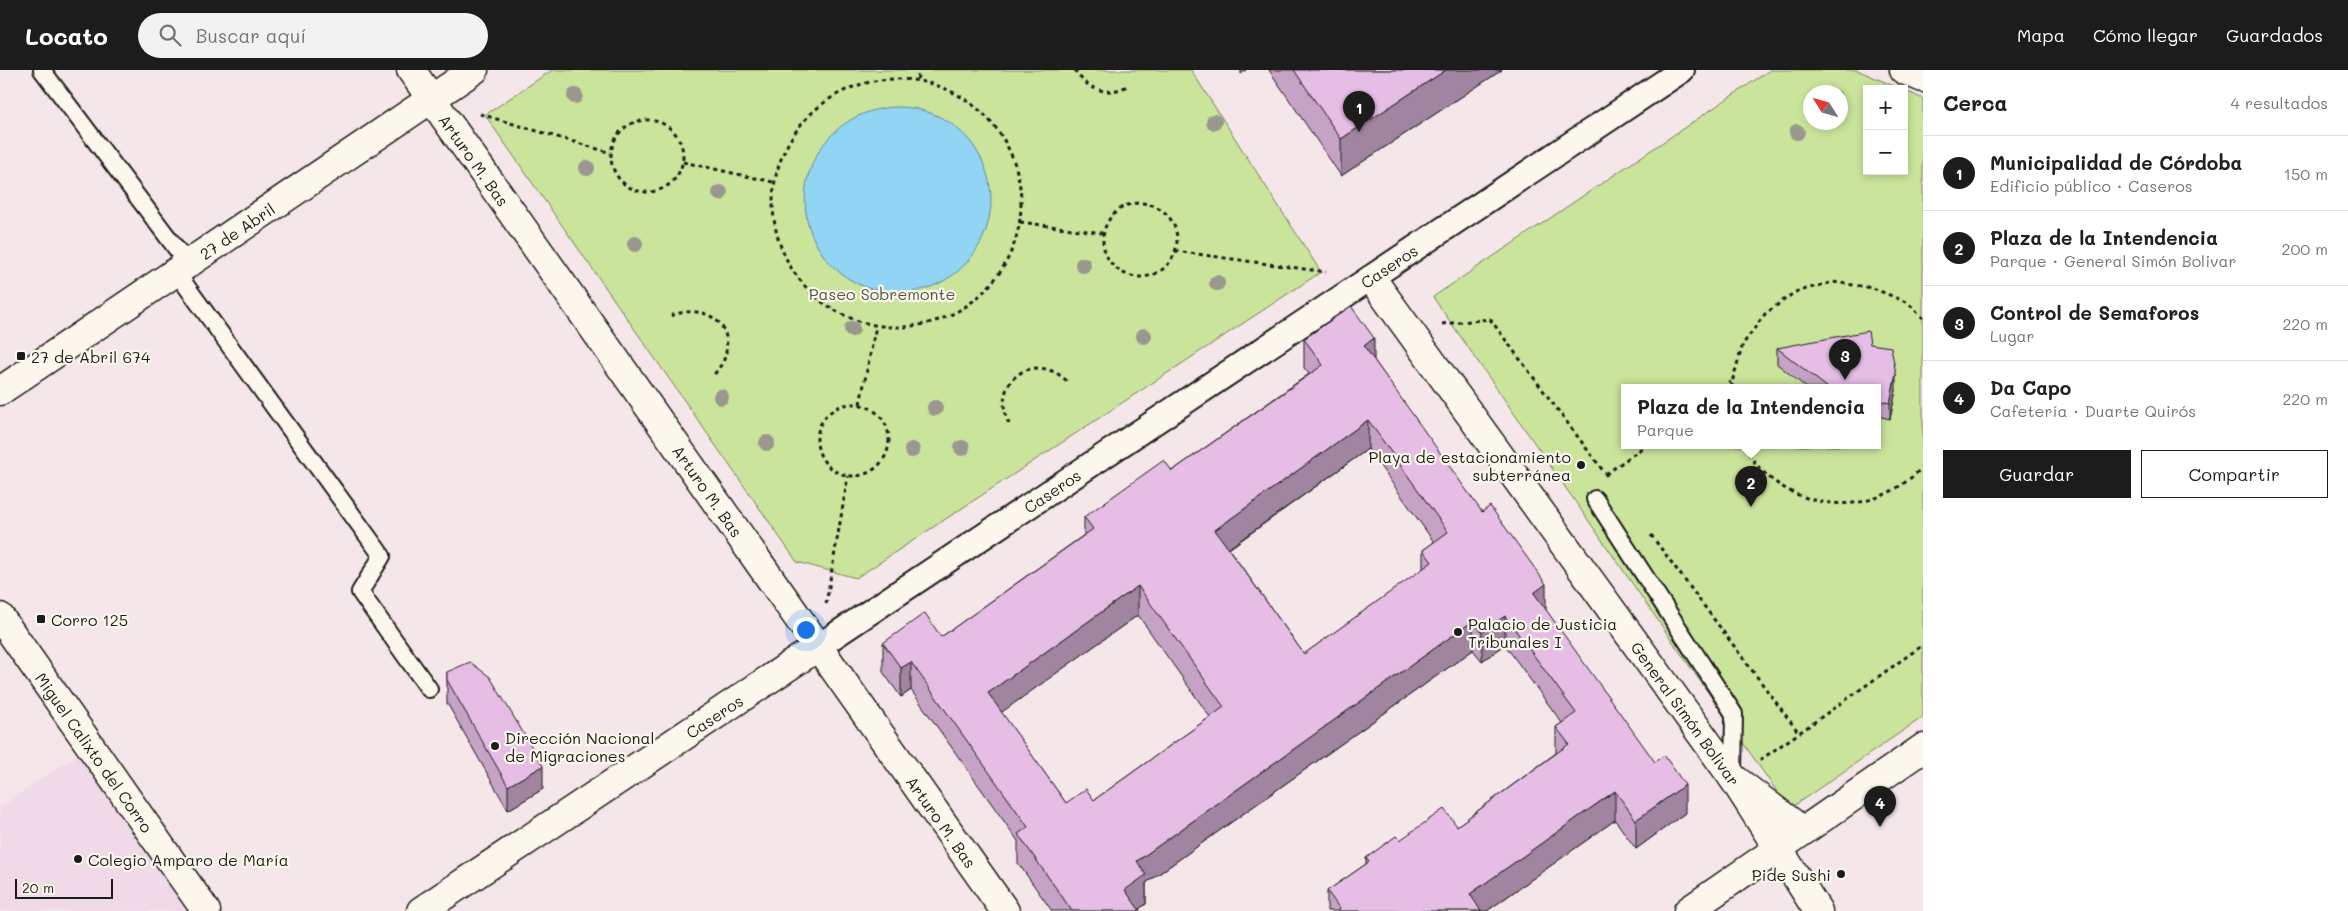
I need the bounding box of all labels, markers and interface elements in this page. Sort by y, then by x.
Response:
search box [138,13,488,58]
text: Locato [25,20,108,51]
icon: search [156,21,184,49]
text: Buscar aquí [196,23,306,48]
text: Mapa [2017,23,2065,47]
text: Cómo llegar [2093,23,2198,47]
text: Guardados [2226,23,2323,47]
north arrow [1803,85,1848,130]
map controls [1863,85,1908,175]
button: + [1863,85,1908,130]
text: Cerca [1943,89,2008,116]
pin: 1 [1343,91,1375,132]
text: 4 resultados [2231,92,2328,113]
street label: Arturo M. Bas [435,110,514,210]
button: − [1863,130,1908,175]
text: Municipalidad de Córdoba [1990,150,2242,175]
text: 1 [1955,163,1963,184]
text: 150 m [2284,163,2328,184]
text: Edificio público · Caseros [1990,175,2192,196]
street label: 27 de Abril [195,198,278,264]
text: Plaza de la Intendencia [1990,225,2218,250]
text: 2 [1955,238,1963,259]
text: 200 m [2281,238,2328,259]
street label: Caseros [1356,239,1421,292]
text: Parque · General Simón Bolivar [1990,250,2237,271]
park label: Paseo Sobremonte [809,283,955,304]
text: Control de Semaforos [1990,300,2199,325]
text: 3 [1954,313,1964,334]
text: 220 m [2282,313,2328,334]
text: Lugar [1990,325,2034,346]
pin: 3 [1829,339,1861,380]
place label: 27 de Abril 674 [31,346,151,367]
marker: 27 de Abril 674 [15,350,27,362]
text: Da Capo [1990,375,2071,400]
popup [1621,384,1881,449]
text: 4 [1954,388,1964,409]
text: 220 m [2282,388,2328,409]
text: Plaza de la Intendencia [1637,394,1865,419]
text: Cafetería · Duarte Quirós [1990,400,2196,421]
text: Parque [1637,419,1694,440]
street label: Arturo M. Bas [668,441,748,541]
place label: Playa de estacionamiento subterránea [1368,446,1571,485]
button: Guardar [1943,450,2131,498]
button: Compartir [2141,450,2328,498]
marker: Playa de estacionamiento subterránea [1575,459,1587,471]
street label: Caseros [1019,464,1085,517]
pin: 2 [1735,466,1767,507]
place label: Corro 125 [51,609,128,630]
marker: Corro 125 [35,613,47,625]
place label: Palacio de Justicia Tribunales I [1468,613,1617,652]
your location [793,617,819,643]
marker: Palacio de Justicia Tribunales I [1452,626,1464,638]
street label: General Simón Bolivar [1627,637,1745,789]
street label: Miguel Calixto del Corro [31,668,158,836]
street label: Caseros [681,689,747,743]
place label: Dirección Nacional de Migraciones [505,727,654,766]
marker: Dirección Nacional de Migraciones [489,740,501,752]
street label: Arturo M. Bas [902,771,981,872]
pin: 4 [1864,786,1896,827]
place label: Colegio Amparo de María [88,849,289,870]
marker: Colegio Amparo de María [72,853,84,865]
place label: Pide Sushi [1752,864,1831,885]
marker: Pide Sushi [1835,868,1847,880]
scale bar [15,876,112,899]
text: 20 m [22,878,54,897]

